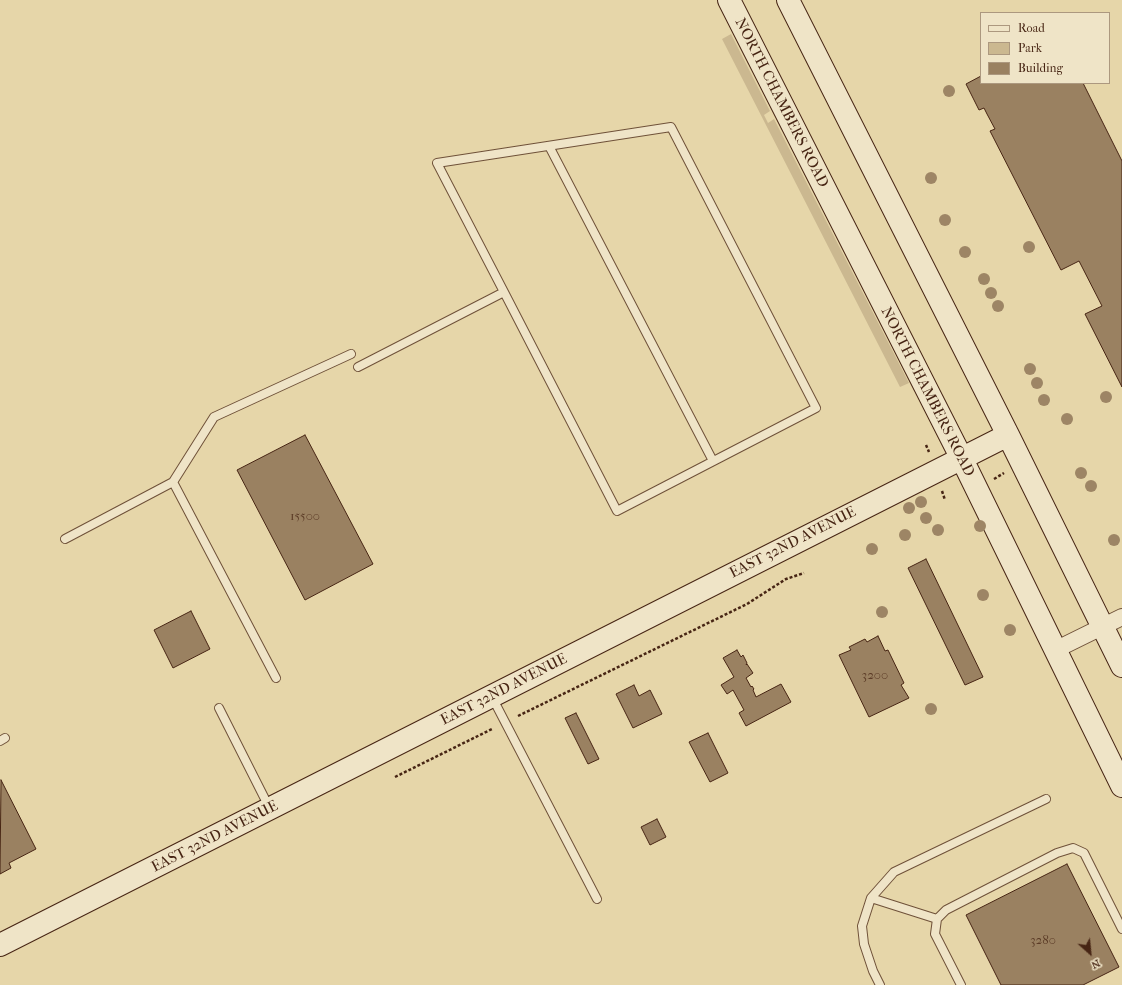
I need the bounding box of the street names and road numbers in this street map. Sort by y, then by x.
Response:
street label: NORTH CHAMBERS ROAD [730,15,832,191]
street label: NORTH CHAMBERS ROAD [876,304,978,480]
street label: EAST 32ND AVENUE [727,503,859,583]
street label: EAST 32ND AVENUE [438,650,570,730]
street label: EAST 32ND AVENUE [149,797,281,877]

